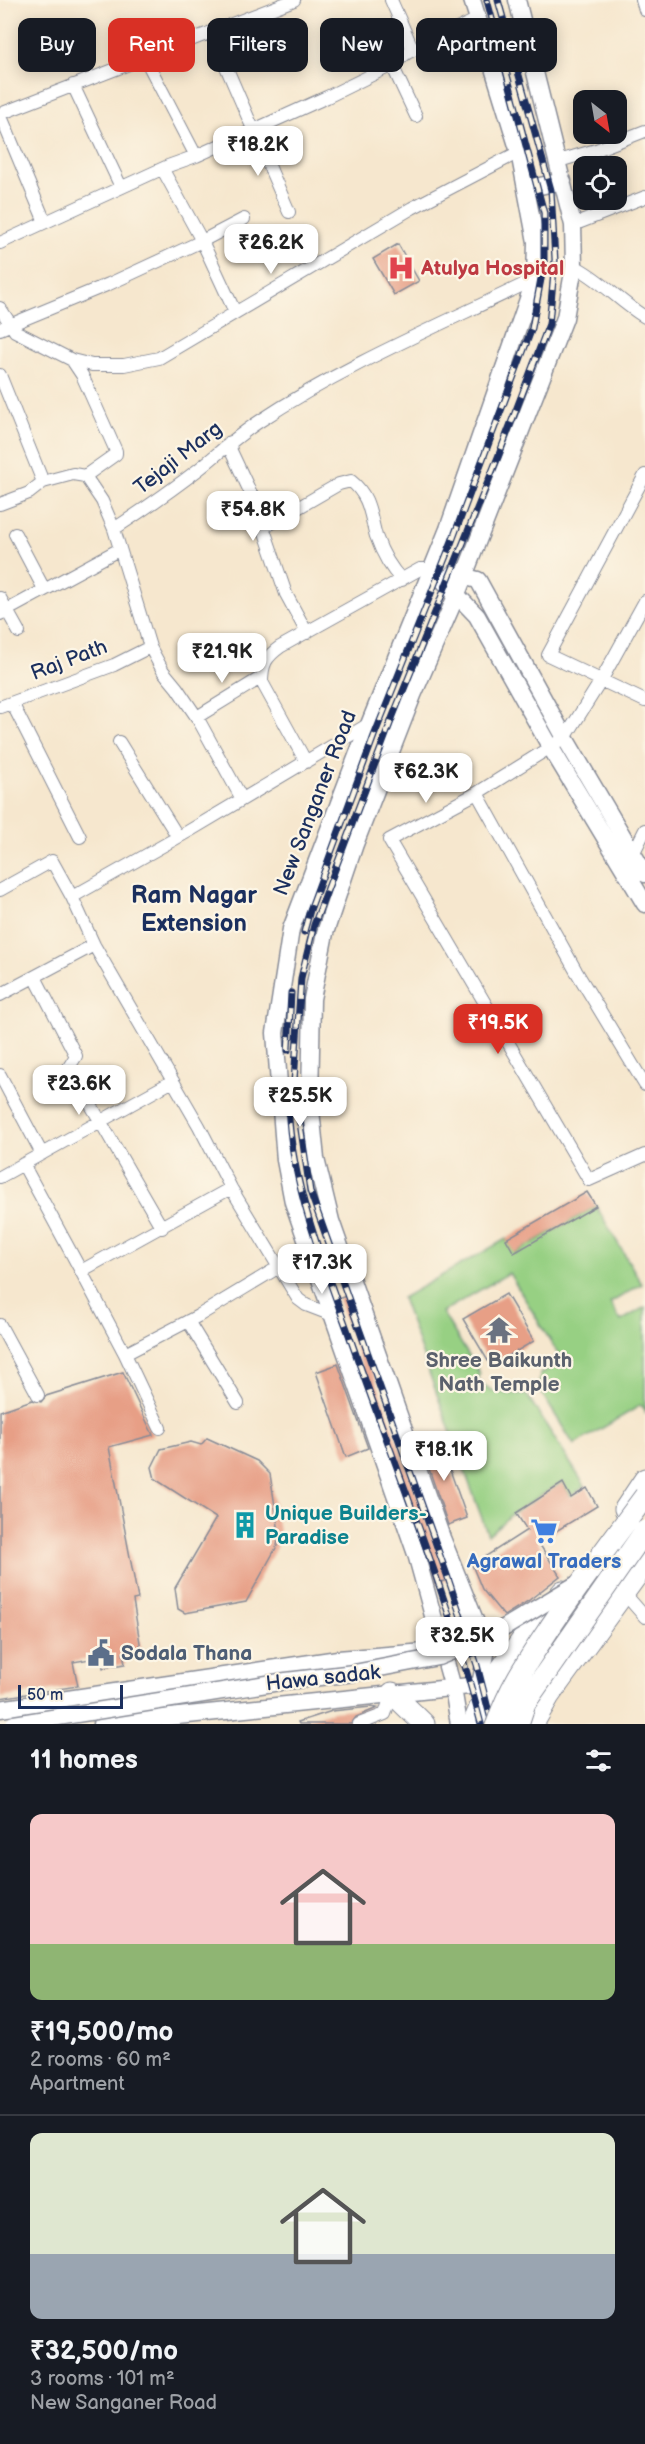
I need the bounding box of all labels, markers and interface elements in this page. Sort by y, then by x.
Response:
chip: Buy [18,18,96,72]
chip: Rent [108,18,195,72]
chip: Filters [207,18,308,72]
chip: New [320,18,404,72]
chip: Apartment [416,18,557,72]
north arrow [573,90,627,144]
map controls [573,90,627,210]
pin: ₹18.2K [209,126,307,177]
text: ₹18.2K [227,133,289,157]
button: locate [573,156,627,210]
pin: ₹26.2K [222,224,320,275]
text: ₹26.2K [238,231,304,255]
hospital icon: Atulya Hospital [386,253,416,283]
place label: Atulya Hospital [420,256,564,281]
street label: Tejaji Marg [129,416,227,500]
pin: ₹54.8K [204,491,302,542]
text: ₹54.8K [221,498,285,522]
pin: ₹21.9K [173,633,271,684]
street label: Raj Path [27,634,111,686]
text: ₹21.9K [191,640,253,664]
street label: New Sanganer Road [268,707,362,899]
pin: ₹62.3K [377,753,475,804]
text: ₹62.3K [393,760,459,784]
district label: Ram Nagar Extension [131,881,257,938]
pin: ₹19.5K [449,1004,547,1055]
text: ₹19.5K [467,1011,529,1035]
pin: ₹23.6K [30,1065,128,1116]
text: ₹23.6K [47,1072,111,1096]
pin: ₹25.5K [251,1077,349,1128]
text: ₹25.5K [268,1084,332,1108]
pin: ₹17.3K [273,1244,371,1295]
text: ₹17.3K [292,1251,352,1275]
temple icon: Shree Baikunth Nath Temple [484,1315,514,1345]
place label: Shree Baikunth Nath Temple [426,1348,572,1397]
pin: ₹18.1K [395,1431,493,1482]
text: ₹18.1K [415,1438,473,1462]
place label: Unique Builders- Paradise [265,1501,427,1550]
building icon: Unique Builders- Paradise [230,1510,260,1540]
supermarket icon: Agrawal Traders [529,1516,559,1546]
place label: Agrawal Traders [466,1549,621,1574]
pin: ₹32.5K [413,1617,511,1668]
text: ₹32.5K [430,1624,494,1648]
public building icon: Sodala Thana [86,1638,116,1668]
place label: Sodala Thana [121,1641,252,1666]
street label: Hawa sadak [264,1659,382,1696]
scale bar [18,1682,123,1710]
text: 50 m [27,1686,63,1705]
icon: filters [582,1744,615,1777]
text: 11 homes [30,1745,138,1776]
icon: home [269,1853,377,1961]
text: ₹19,500/mo [30,2017,173,2048]
text: 2 rooms · 60 m² [30,2048,171,2072]
text: Apartment [30,2072,125,2096]
icon: home [269,2172,377,2280]
text: ₹32,500/mo [30,2336,178,2367]
text: 3 rooms · 101 m² [30,2367,175,2391]
text: New Sanganer Road [30,2391,217,2415]

